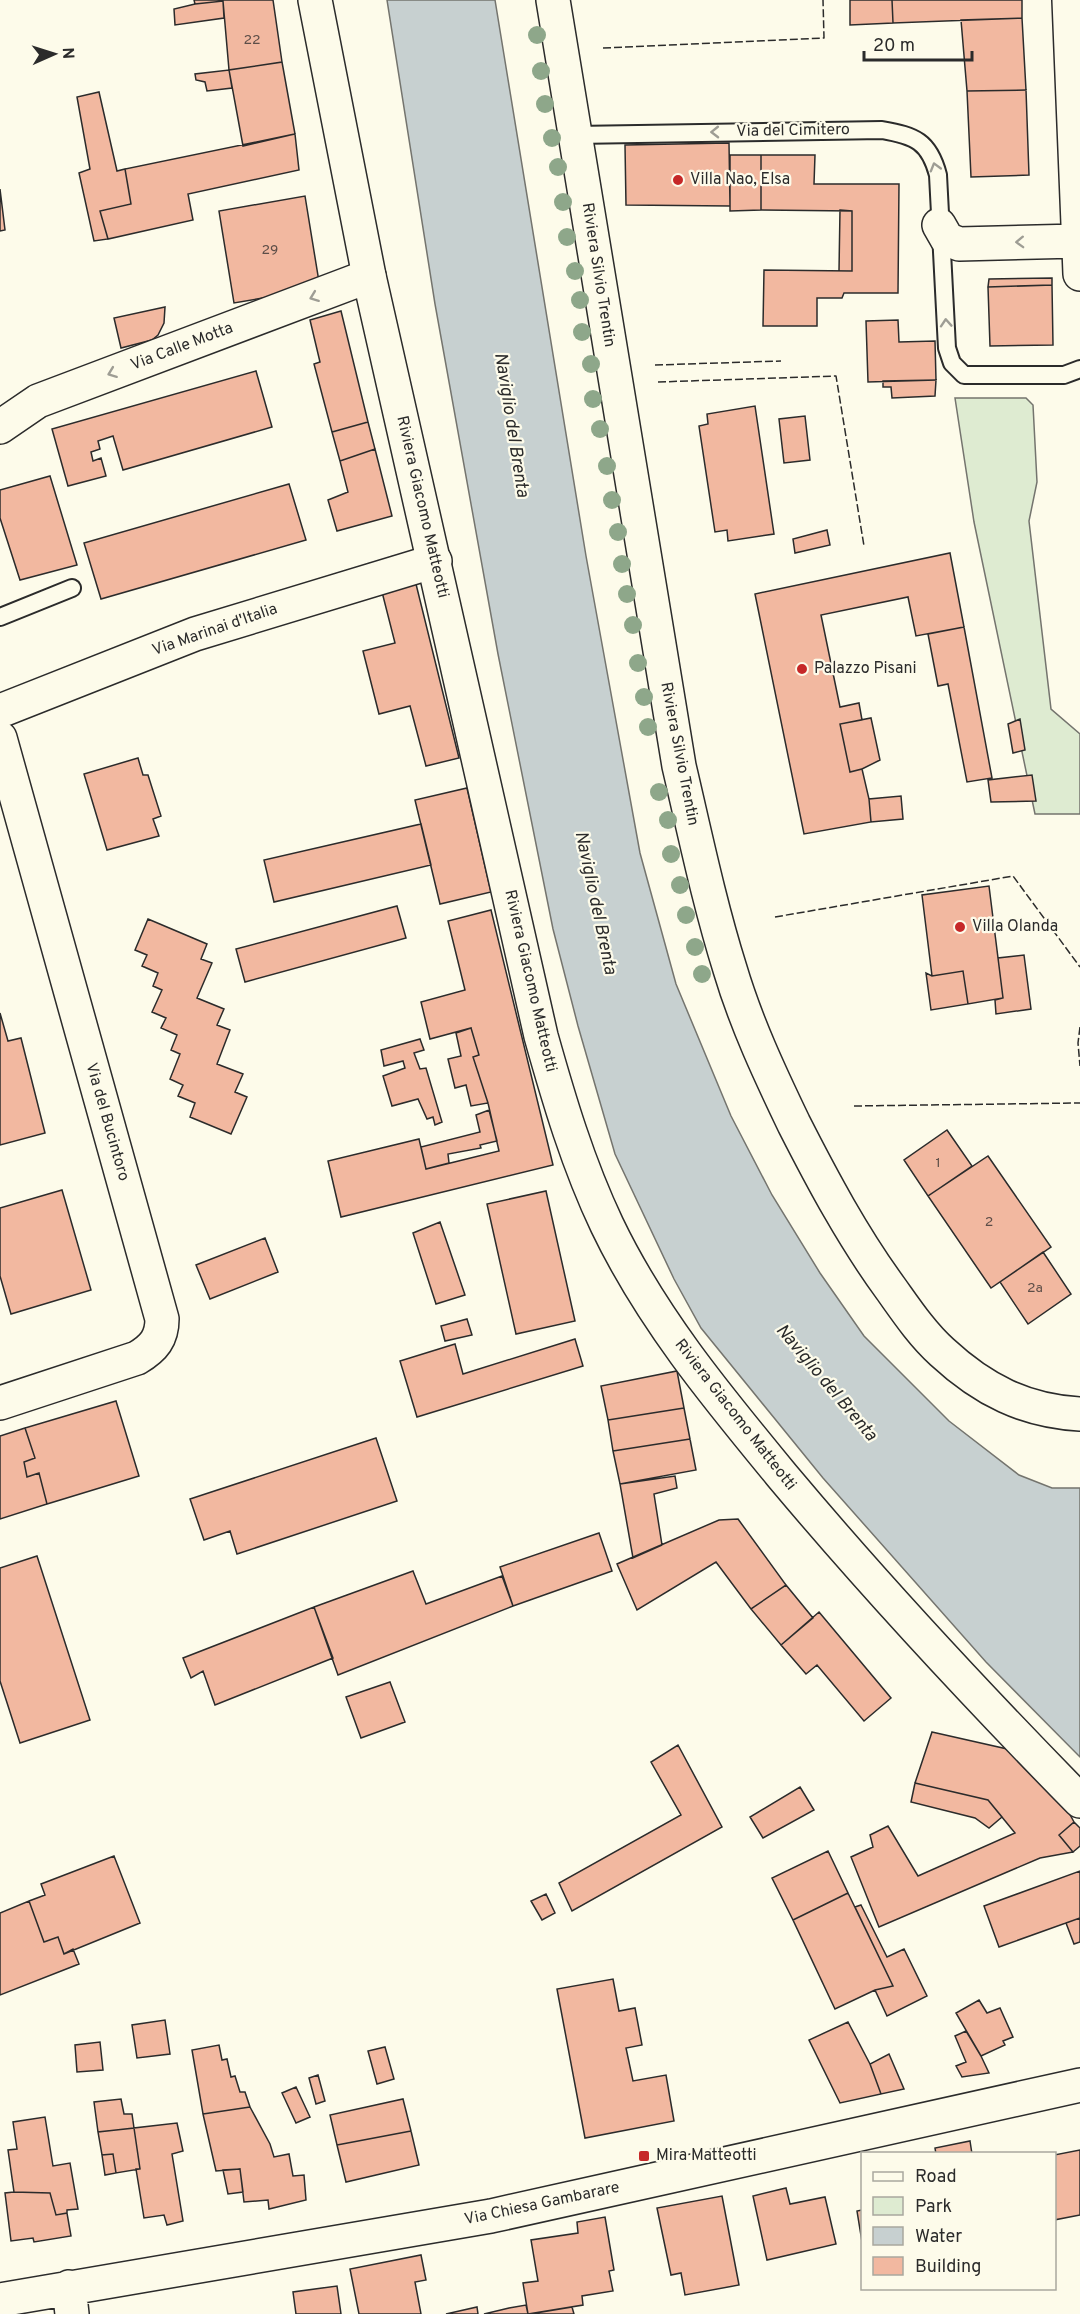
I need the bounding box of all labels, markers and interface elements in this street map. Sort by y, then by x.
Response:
north arrow [24,24,84,84]
scale bar [864,24,972,62]
house number: 22 [243,32,261,49]
text: 20 m [873,35,915,58]
text: N [57,47,77,60]
street label: Via del Cimitero [736,120,850,142]
one-way arrow [711,126,720,139]
one-way arrow [930,162,942,173]
place label: Villa Nao, Elsa [690,170,790,190]
marker: Villa Nao, Elsa [671,173,685,187]
street label: Riviera Silvio Trentin [577,201,619,349]
one-way arrow [1015,236,1024,249]
house number: 29 [262,242,278,259]
one-way arrow [310,289,320,302]
street label: Via Calle Motta [128,318,236,376]
one-way arrow [939,318,952,327]
water label: Naviglio del Brenta [488,351,534,500]
one-way arrow [107,365,118,378]
street label: Riviera Giacomo Matteotti [391,414,453,600]
street label: Via Marinai d'Italia [150,599,280,661]
place label: Palazzo Pisani [814,659,917,679]
marker: Palazzo Pisani [795,662,809,676]
street label: Riviera Silvio Trentin [655,680,703,828]
water label: Naviglio del Brenta [569,829,622,978]
street label: Riviera Giacomo Matteotti [499,888,561,1074]
place label: Villa Olanda [972,917,1058,937]
marker: Villa Olanda [953,920,967,934]
street label: Via del Bucintoro [81,1061,133,1183]
house number: 1 [935,1155,941,1172]
house number: 2 [985,1214,993,1231]
house number: 2a [1027,1280,1043,1297]
water label: Naviglio del Brenta [770,1320,882,1447]
street label: Riviera Giacomo Matteotti [670,1335,800,1495]
place label: Mira Matteotti [656,2146,757,2166]
marker: Mira Matteotti [637,2149,651,2163]
legend [861,2152,1056,2290]
text: Road [915,2166,957,2189]
street label: Via Chiesa Gambarare [463,2178,621,2230]
text: Park [915,2196,952,2219]
text: Water [915,2226,962,2249]
text: Building [915,2256,981,2279]

